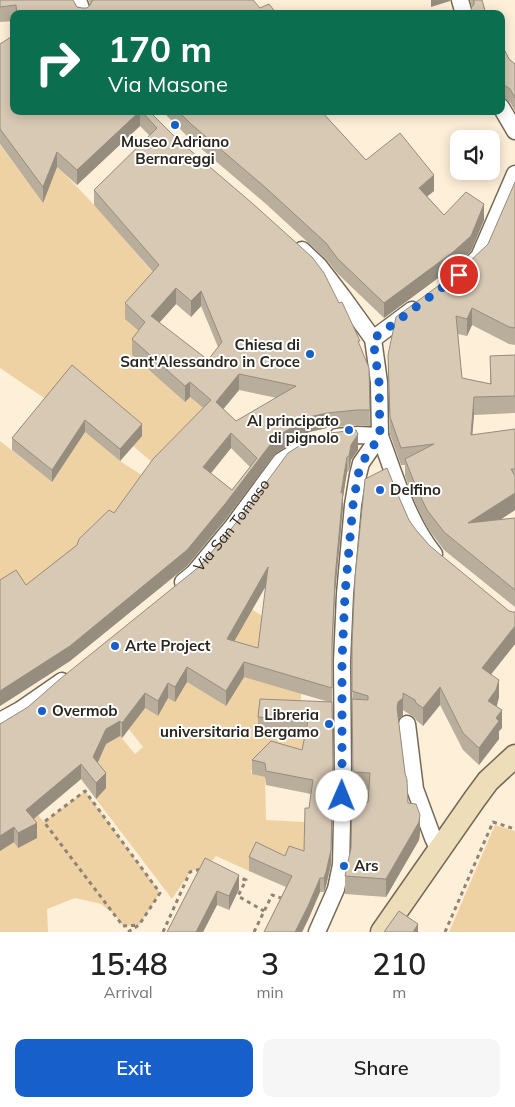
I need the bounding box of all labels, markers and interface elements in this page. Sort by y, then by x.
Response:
text: 170 m [108,27,212,71]
icon: right [25,30,90,95]
text: Via Masone [108,70,228,98]
marker: Museo Adriano Bernareggi [169,119,181,131]
map controls [450,130,500,180]
button: sound [450,130,500,180]
place label: Museo Adriano Bernareggi [121,132,229,168]
pin [438,254,480,296]
icon: arrive [445,261,473,289]
place label: Chiesa di Sant'Alessandro in Croce [120,335,300,371]
marker: Chiesa di Sant'Alessandro in Croce [304,348,316,360]
place label: Al principato di pignolo [247,411,339,447]
marker: Al principato di pignolo [343,424,355,436]
street label: Via San Tomaso [189,475,274,575]
place label: Delfino [390,480,441,499]
marker: Delfino [374,484,386,496]
place label: Arte Project [125,636,211,655]
marker: Arte Project [109,640,121,652]
place label: Overmob [52,701,118,720]
marker: Overmob [36,705,48,717]
place label: Libreria universitaria Bergamo [160,705,319,741]
marker: Libreria universitaria Bergamo [323,718,335,730]
position arrow [315,769,367,821]
place label: Ars [354,856,379,875]
marker: Ars [338,860,350,872]
text: 15:48 [89,945,168,983]
text: 3 [261,945,279,983]
text: 210 [372,945,426,983]
text: Arrival [104,982,153,1002]
text: min [256,982,284,1002]
text: m [392,982,406,1002]
button: Exit [15,1039,253,1097]
button: Share [263,1039,500,1097]

